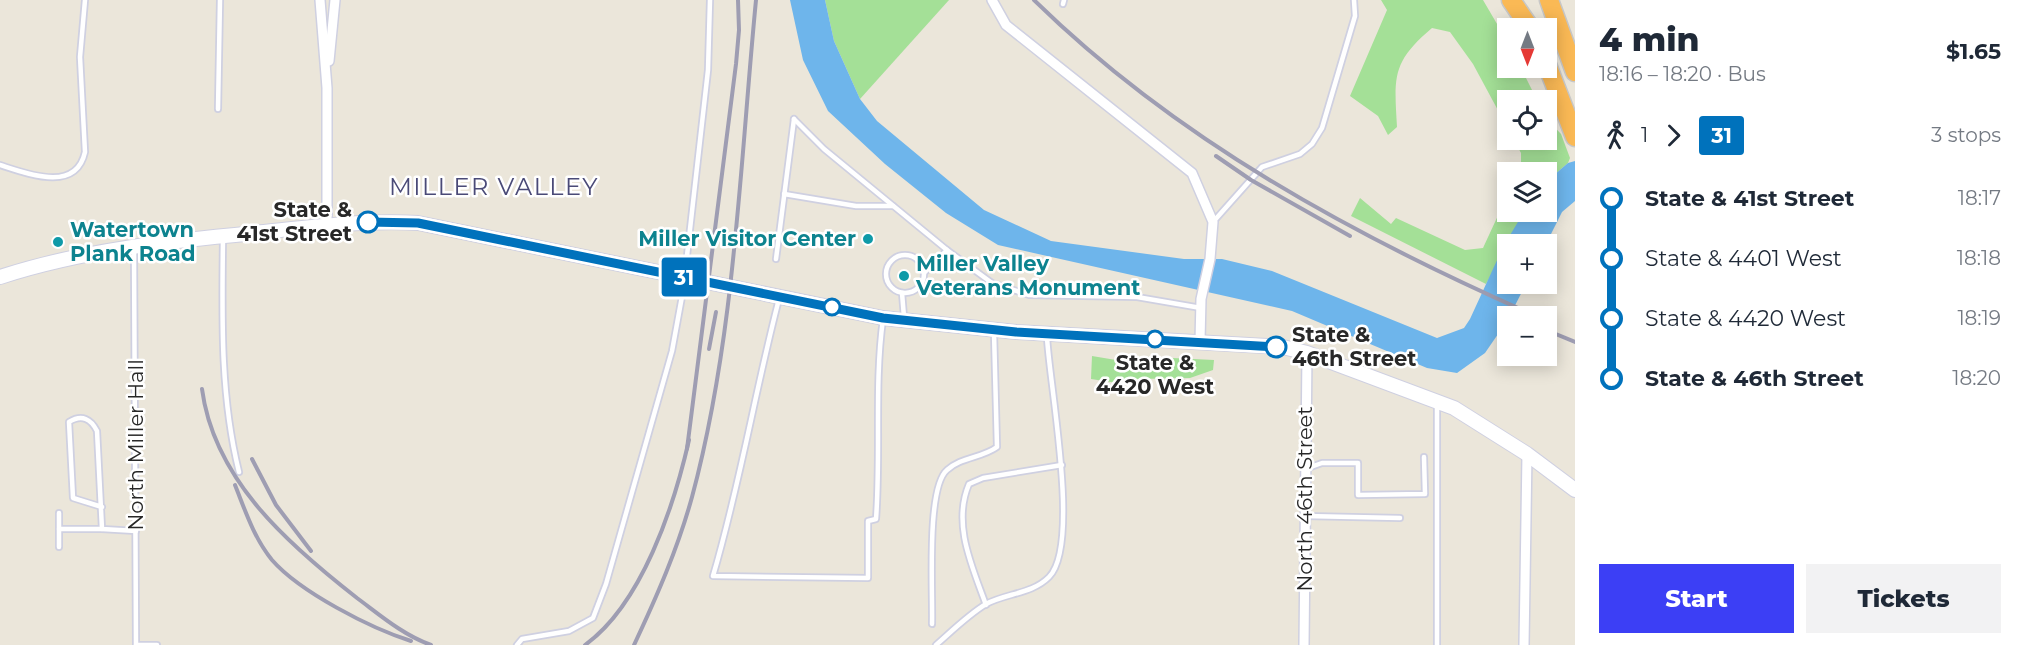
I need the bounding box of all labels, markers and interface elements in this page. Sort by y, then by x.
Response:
north arrow [1497,18,1557,78]
map controls [1497,18,1557,366]
text: 4 min [1599,19,1700,59]
text: $1.65 [1946,38,2001,65]
text: 18:16 – 18:20 · Bus [1599,62,1766,86]
button: locate [1497,90,1557,150]
icon: walk [1599,119,1632,152]
icon: forward [1657,119,1690,152]
text: 1 [1641,123,1648,147]
text: 31 [1711,123,1732,148]
text: 3 stops [1931,123,2001,147]
button: layers [1497,162,1557,222]
district label: MILLER VALLEY [389,172,599,201]
text: State & 41st Street [1645,185,1854,212]
text: 18:17 [1958,186,2001,210]
place label: State & 41st Street [237,197,352,246]
marker: State & 41st Street [357,211,379,233]
place label: Watertown Plank Road [70,217,195,266]
place label: Miller Visitor Center [638,226,856,251]
marker: Miller Visitor Center [861,232,875,246]
button: + [1497,234,1557,294]
marker: Watertown Plank Road [51,235,65,249]
text: State & 4401 West [1645,245,1842,272]
text: 18:18 [1957,246,2001,270]
place label: Miller Valley Veterans Monument [915,251,1140,300]
line badge: 31 [657,258,711,296]
text: 31 [674,265,694,290]
marker: Miller Valley Veterans Monument [897,269,911,283]
unlabelled marker [823,298,841,316]
text: State & 4420 West [1645,305,1846,332]
button: − [1497,306,1557,366]
text: 18:19 [1957,306,2001,330]
place label: State & 46th Street [1292,322,1416,371]
marker: State & 4420 West [1146,330,1164,348]
marker: State & 46th Street [1265,336,1287,358]
place label: State & 4420 West [1096,350,1214,399]
street label: North Miller Hall [123,359,148,531]
text: State & 46th Street [1645,365,1864,392]
text: 18:20 [1952,366,2001,390]
street label: North 46th Street [1292,406,1317,592]
button: Start [1599,564,1794,633]
button: Tickets [1806,564,2001,633]

